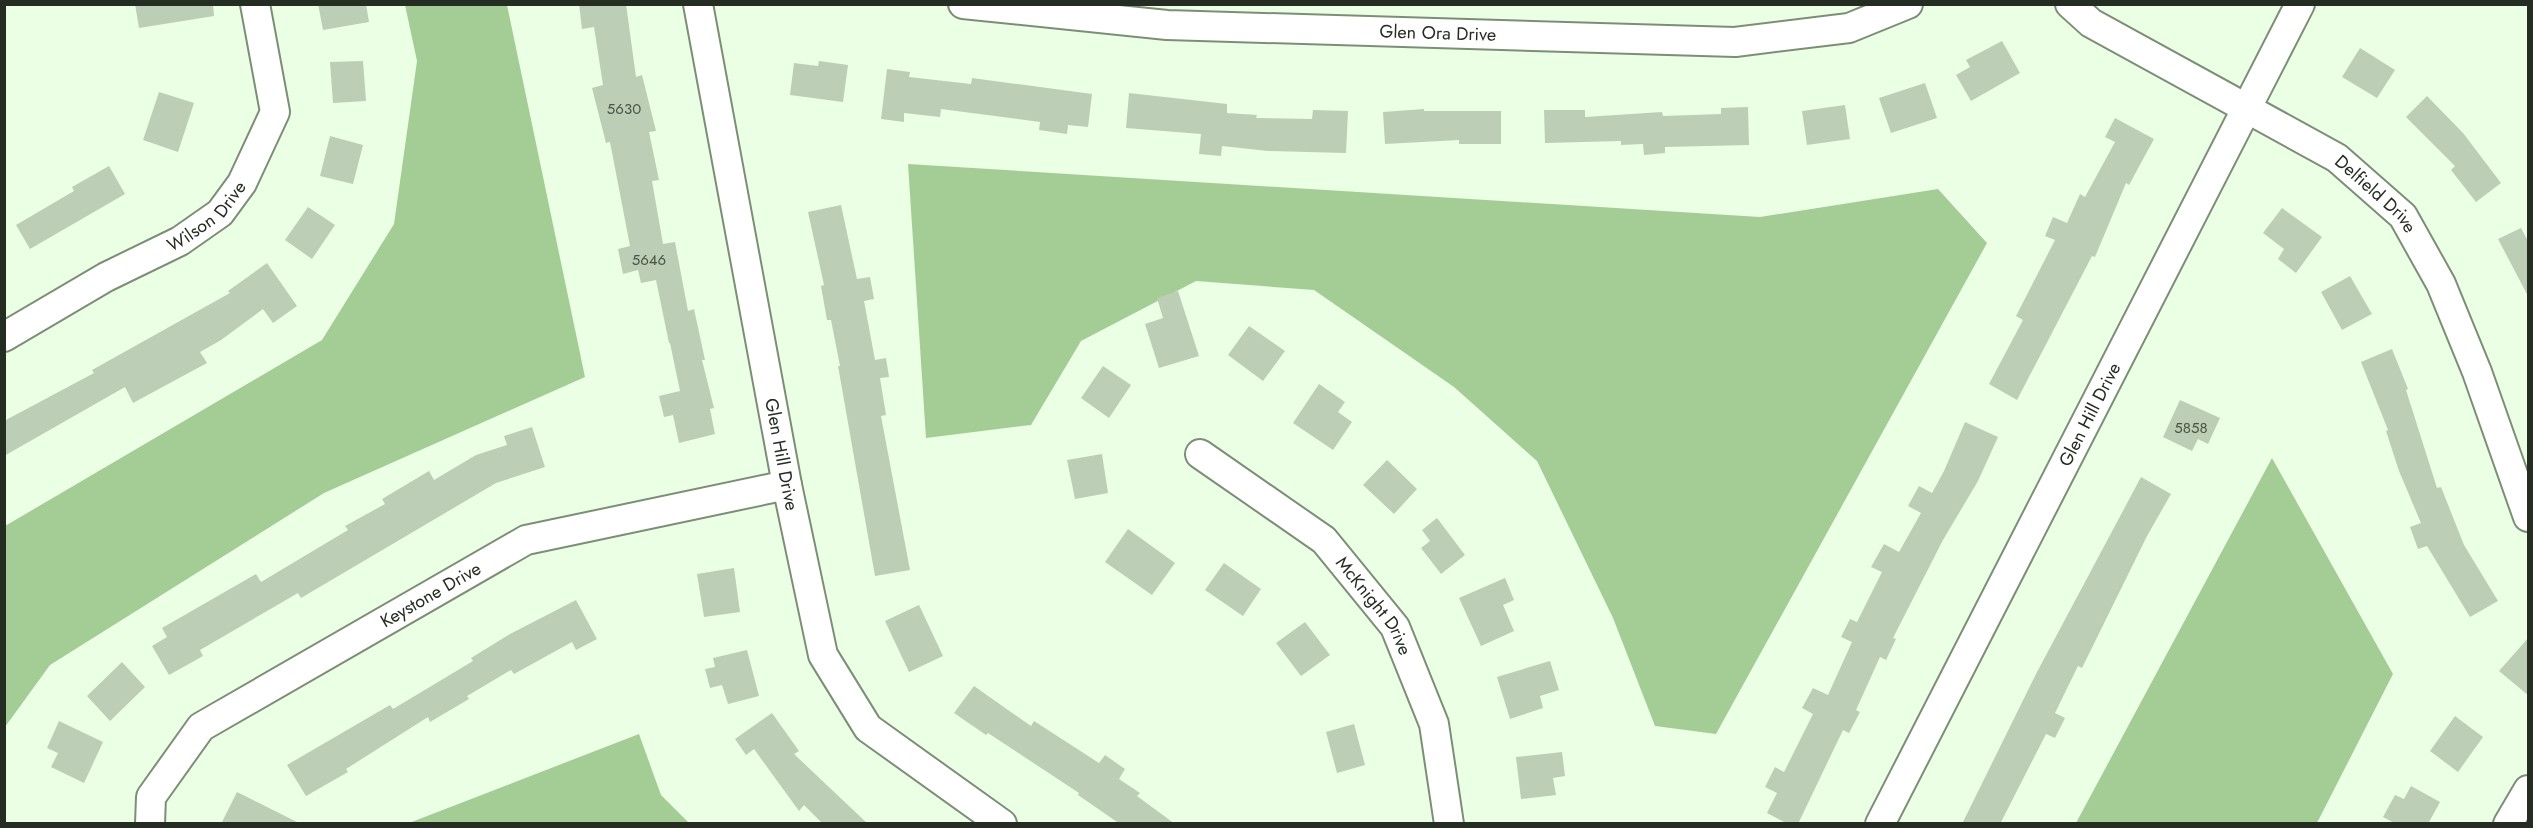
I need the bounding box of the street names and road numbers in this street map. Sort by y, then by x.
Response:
street label: Glen Ora Drive [1379,18,1497,48]
street label: Delfield Drive [2329,149,2423,238]
street label: Wilson Drive [163,176,252,258]
street label: Glen Hill Drive [2052,358,2127,471]
street label: Glen Hill Drive [758,396,805,513]
street label: McKnight Drive [1329,551,1418,659]
street label: Keystone Drive [376,556,486,634]

